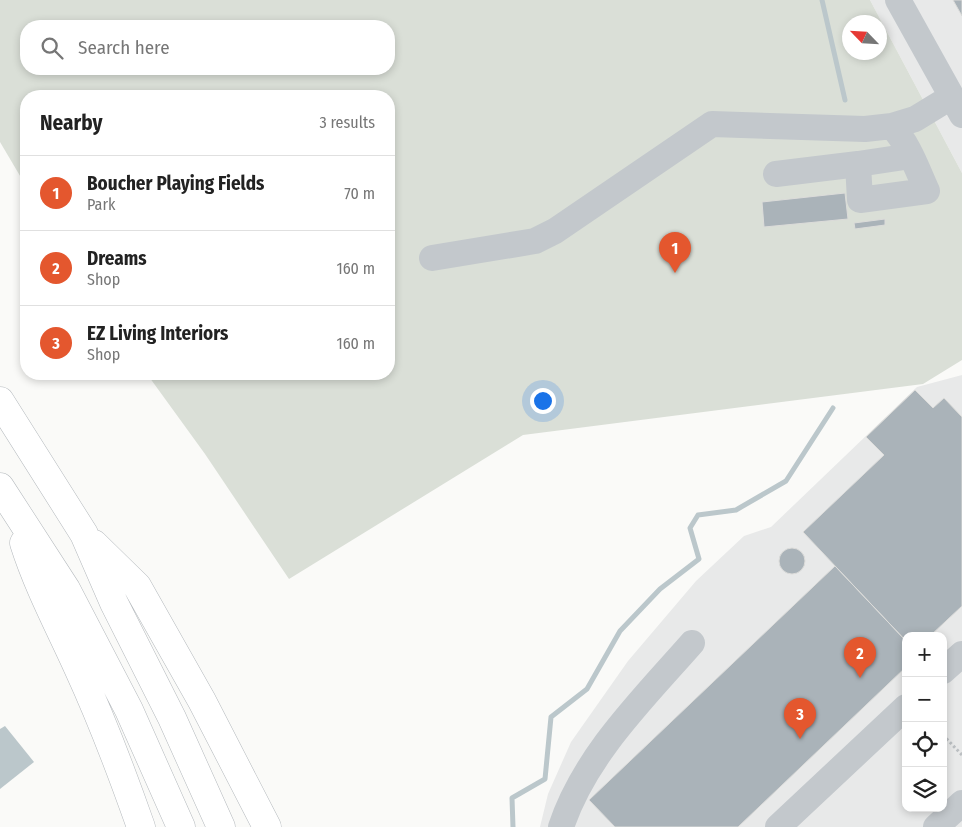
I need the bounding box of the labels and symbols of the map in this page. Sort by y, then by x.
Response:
north arrow [842,15,887,60]
pin: 1 [659,232,691,273]
your location [530,388,556,414]
pin: 2 [844,637,876,678]
pin: 3 [784,698,816,739]

